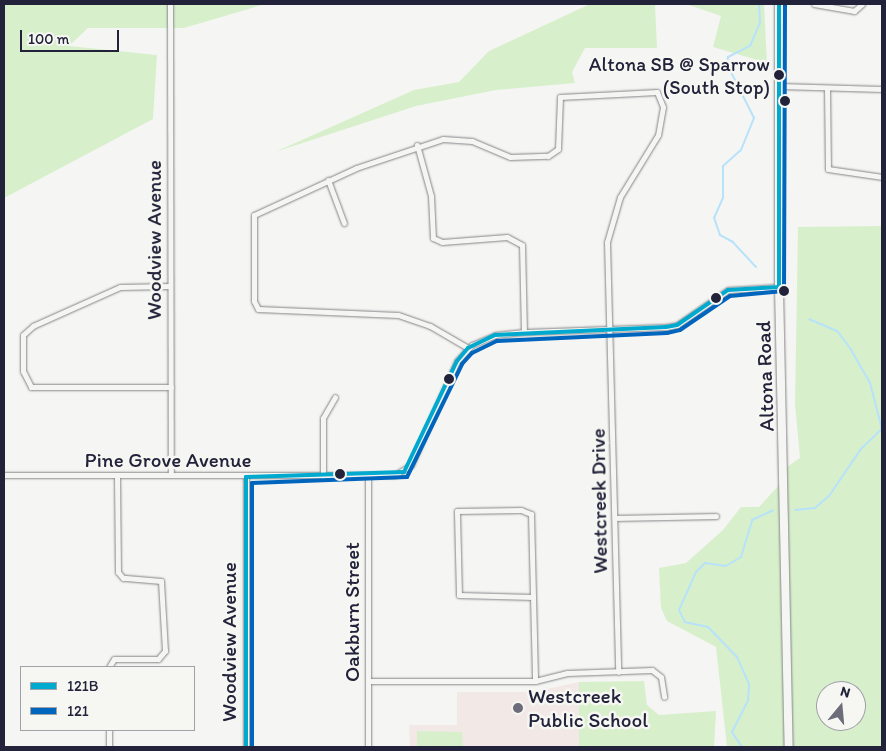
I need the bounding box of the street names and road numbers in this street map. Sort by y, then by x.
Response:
street label: Woodview Avenue [141,160,167,320]
street label: Altona Road [750,321,780,431]
street label: Westcreek Drive [585,428,613,574]
street label: Pine Grove Avenue [84,447,252,473]
street label: Oakburn Street [339,542,365,682]
street label: Woodview Avenue [216,562,242,722]

